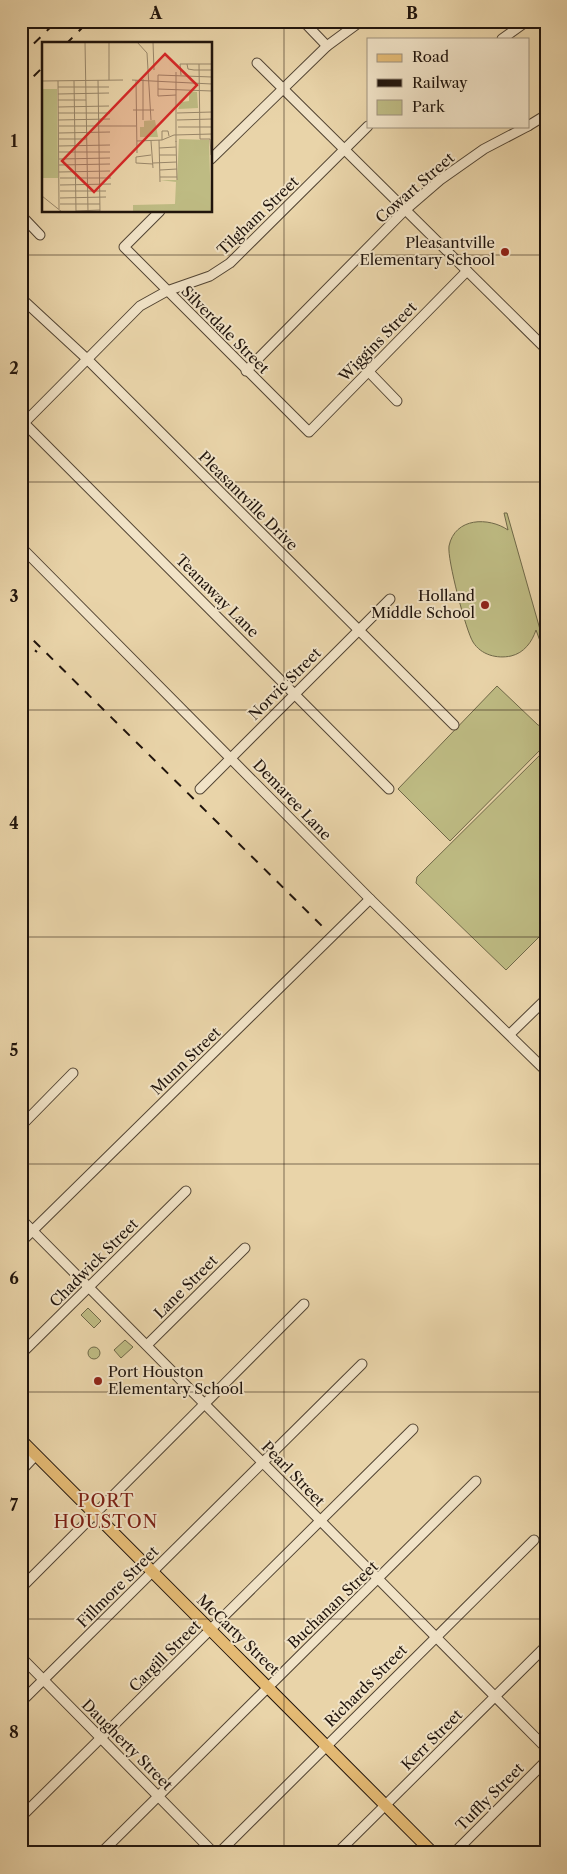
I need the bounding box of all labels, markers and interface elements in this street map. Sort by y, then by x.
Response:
text: A [149,3,163,23]
text: B [406,3,418,23]
legend [367,38,530,128]
inset map [42,42,212,212]
text: Road [412,47,449,66]
text: Railway [412,73,468,92]
text: Park [412,97,446,116]
text: 1 [10,131,18,151]
street label: Cowart Street [371,148,459,227]
street label: Tilgham Street [213,172,303,259]
place label: Pleasantville Elementary School [360,233,496,269]
marker: Pleasantville Elementary School [499,246,511,258]
street label: Silverdale Street [177,282,274,378]
street label: Wiggins Street [334,297,421,386]
text: 2 [9,358,19,378]
street label: Pleasantville Drive [195,447,302,554]
street label: Teanaway Lane [172,550,263,641]
text: 3 [9,586,19,606]
place label: Holland Middle School [371,586,476,622]
marker: Holland Middle School [479,599,491,611]
street label: Norvic Street [244,643,325,724]
street label: Demaree Lane [249,755,336,844]
text: 4 [9,813,19,833]
street label: Munn Street [147,1022,225,1099]
text: 5 [10,1040,19,1060]
street label: Chadwick Street [45,1214,142,1311]
street label: Lane Street [150,1250,222,1322]
text: 6 [9,1268,19,1288]
place label: Port Houston Elementary School [108,1362,244,1398]
marker: Port Houston Elementary School [92,1375,104,1387]
street label: Pearl Street [258,1437,330,1511]
district label: PORT HOUSTON [54,1490,158,1533]
text: 7 [10,1495,19,1515]
street label: Fillmore Street [73,1541,163,1631]
street label: Buchanan Street [284,1556,382,1652]
street label: McCarty Street [193,1590,284,1680]
street label: Cargill Street [125,1615,205,1695]
street label: Richards Street [320,1640,411,1731]
street label: Daugherty Street [78,1695,177,1795]
street label: Kerr Street [397,1705,467,1774]
text: 8 [9,1722,19,1742]
street label: Tuffly Street [452,1758,528,1835]

